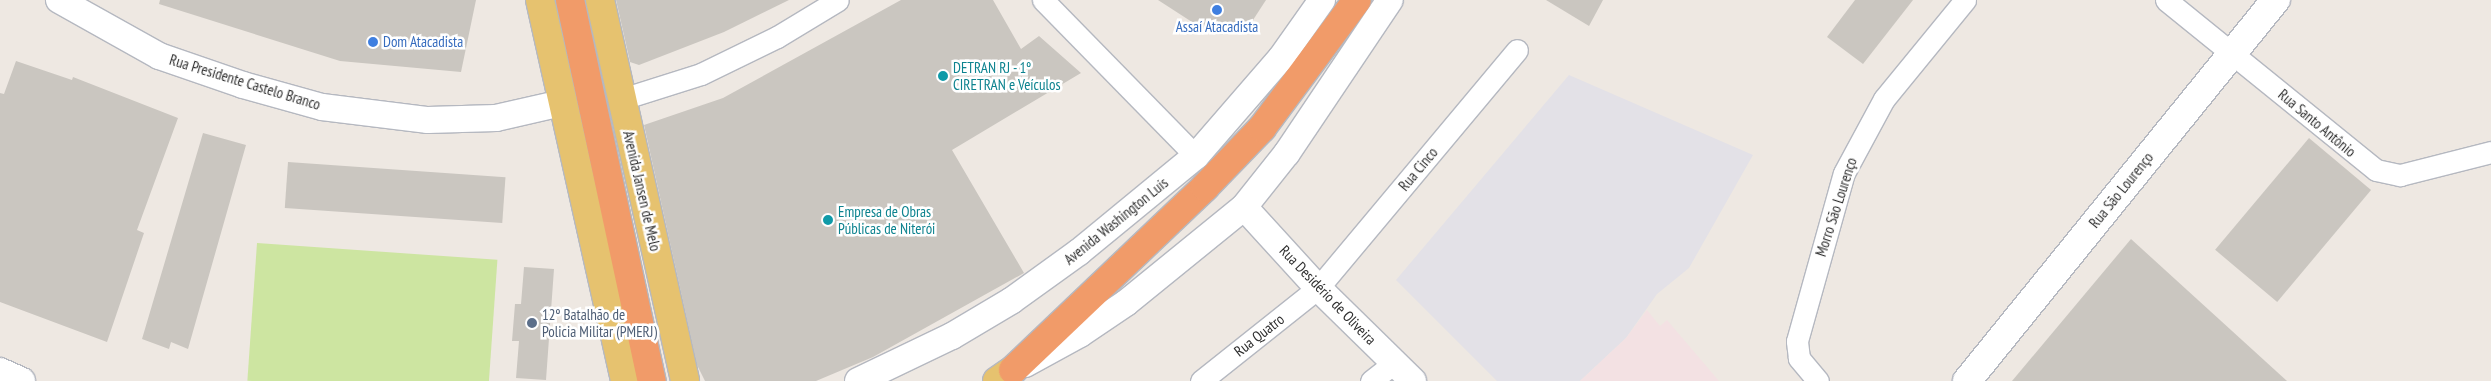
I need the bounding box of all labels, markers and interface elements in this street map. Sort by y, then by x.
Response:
marker: Assaí Atacadista [1211,4,1223,16]
place label: Assaí Atacadista [1176,18,1258,36]
place label: Dom Atacadista [383,33,464,51]
marker: Dom Atacadista [367,36,379,48]
street label: Rua Presidente Castelo Branco [167,50,323,114]
place label: DETRAN RJ - 1º CIRETRAN e Veículos [953,58,1061,93]
marker: DETRAN RJ - 1º CIRETRAN e Veículos [937,70,949,82]
street label: Rua Santo Antônio [2274,85,2360,161]
street label: Avenida Jansen de Melo [619,129,665,253]
street label: Rua Cinco [1395,144,1441,194]
street label: Rua São Lourenço [2085,149,2157,231]
street label: Morro São Lourenço [1812,155,1860,259]
street label: Avenida Washington Luís [1060,173,1172,269]
place label: Empresa de Obras Públicas de Niterói [838,202,935,237]
marker: Empresa de Obras Públicas de Niterói [822,214,834,226]
street label: Rua Desidério de Oliveira [1276,242,1380,348]
place label: 12º Batalhão de Policia Militar (PMERJ) [542,305,657,340]
street label: Rua Quatro [1230,310,1288,360]
marker: 12º Batalhão de Policia Militar (PMERJ) [526,317,538,329]

